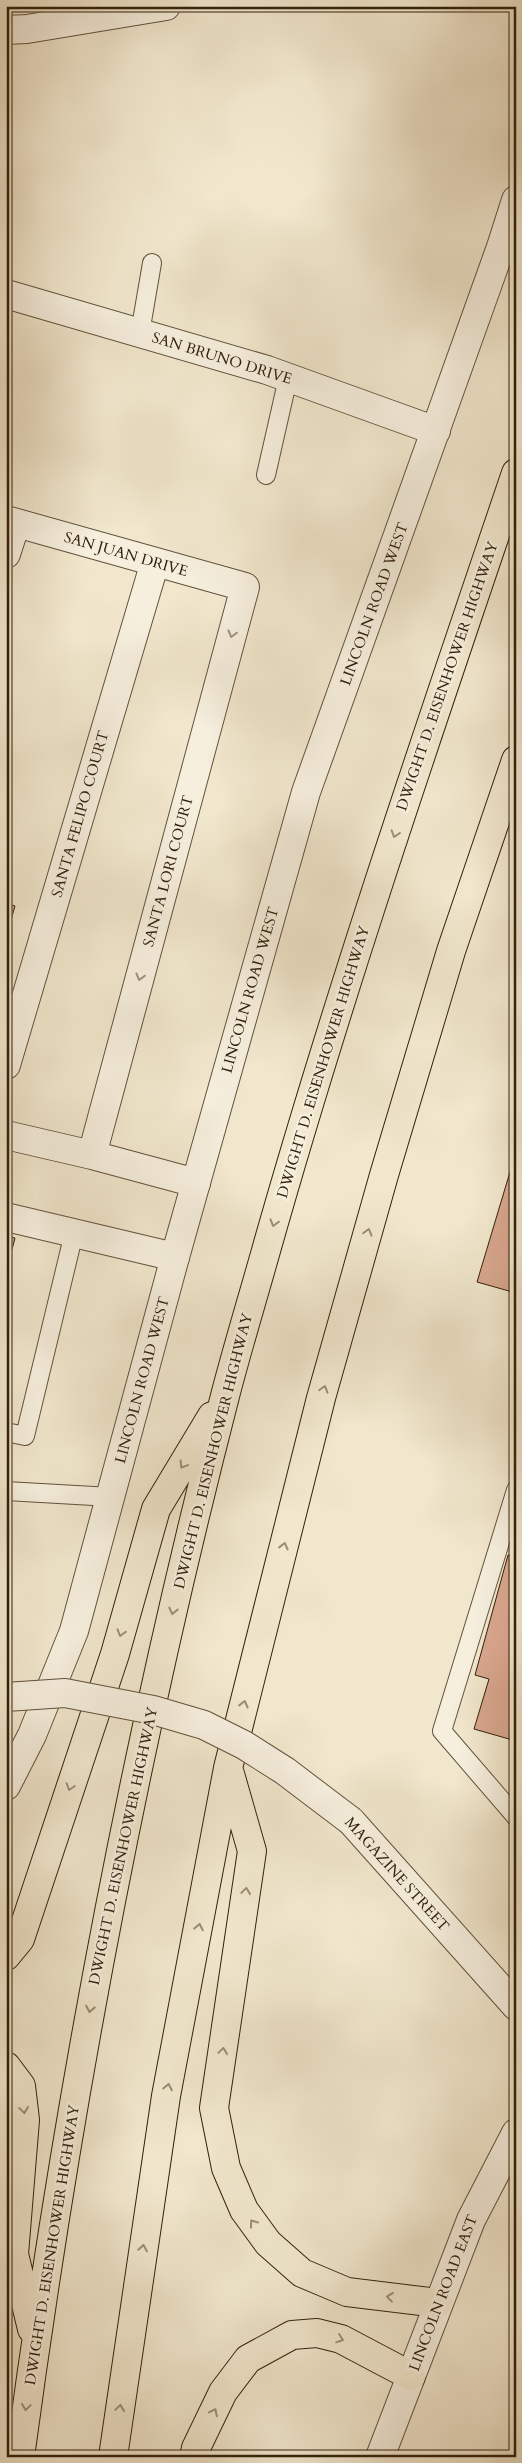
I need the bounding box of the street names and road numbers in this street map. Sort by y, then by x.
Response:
street label: SAN BRUNO DRIVE [149,327,295,389]
street label: LINCOLN ROAD WEST [335,520,413,688]
street label: SAN JUAN DRIVE [62,527,190,581]
street label: DWIGHT D. EISENHOWER HIGHWAY [391,538,503,813]
street label: SANTA FELIPO COURT [47,728,113,900]
street label: SANTA LORI COURT [138,793,198,949]
street label: LINCOLN ROAD WEST [217,905,283,1075]
street label: DWIGHT D. EISENHOWER HIGHWAY [272,923,374,1200]
street label: LINCOLN ROAD WEST [110,1294,174,1466]
street label: DWIGHT D. EISENHOWER HIGHWAY [169,1310,257,1591]
street label: DWIGHT D. EISENHOWER HIGHWAY [84,1704,162,1987]
street label: MAGAZINE STREET [340,1812,454,1936]
street label: DWIGHT D. EISENHOWER HIGHWAY [20,2103,84,2387]
street label: LINCOLN ROAD EAST [404,2212,482,2374]

